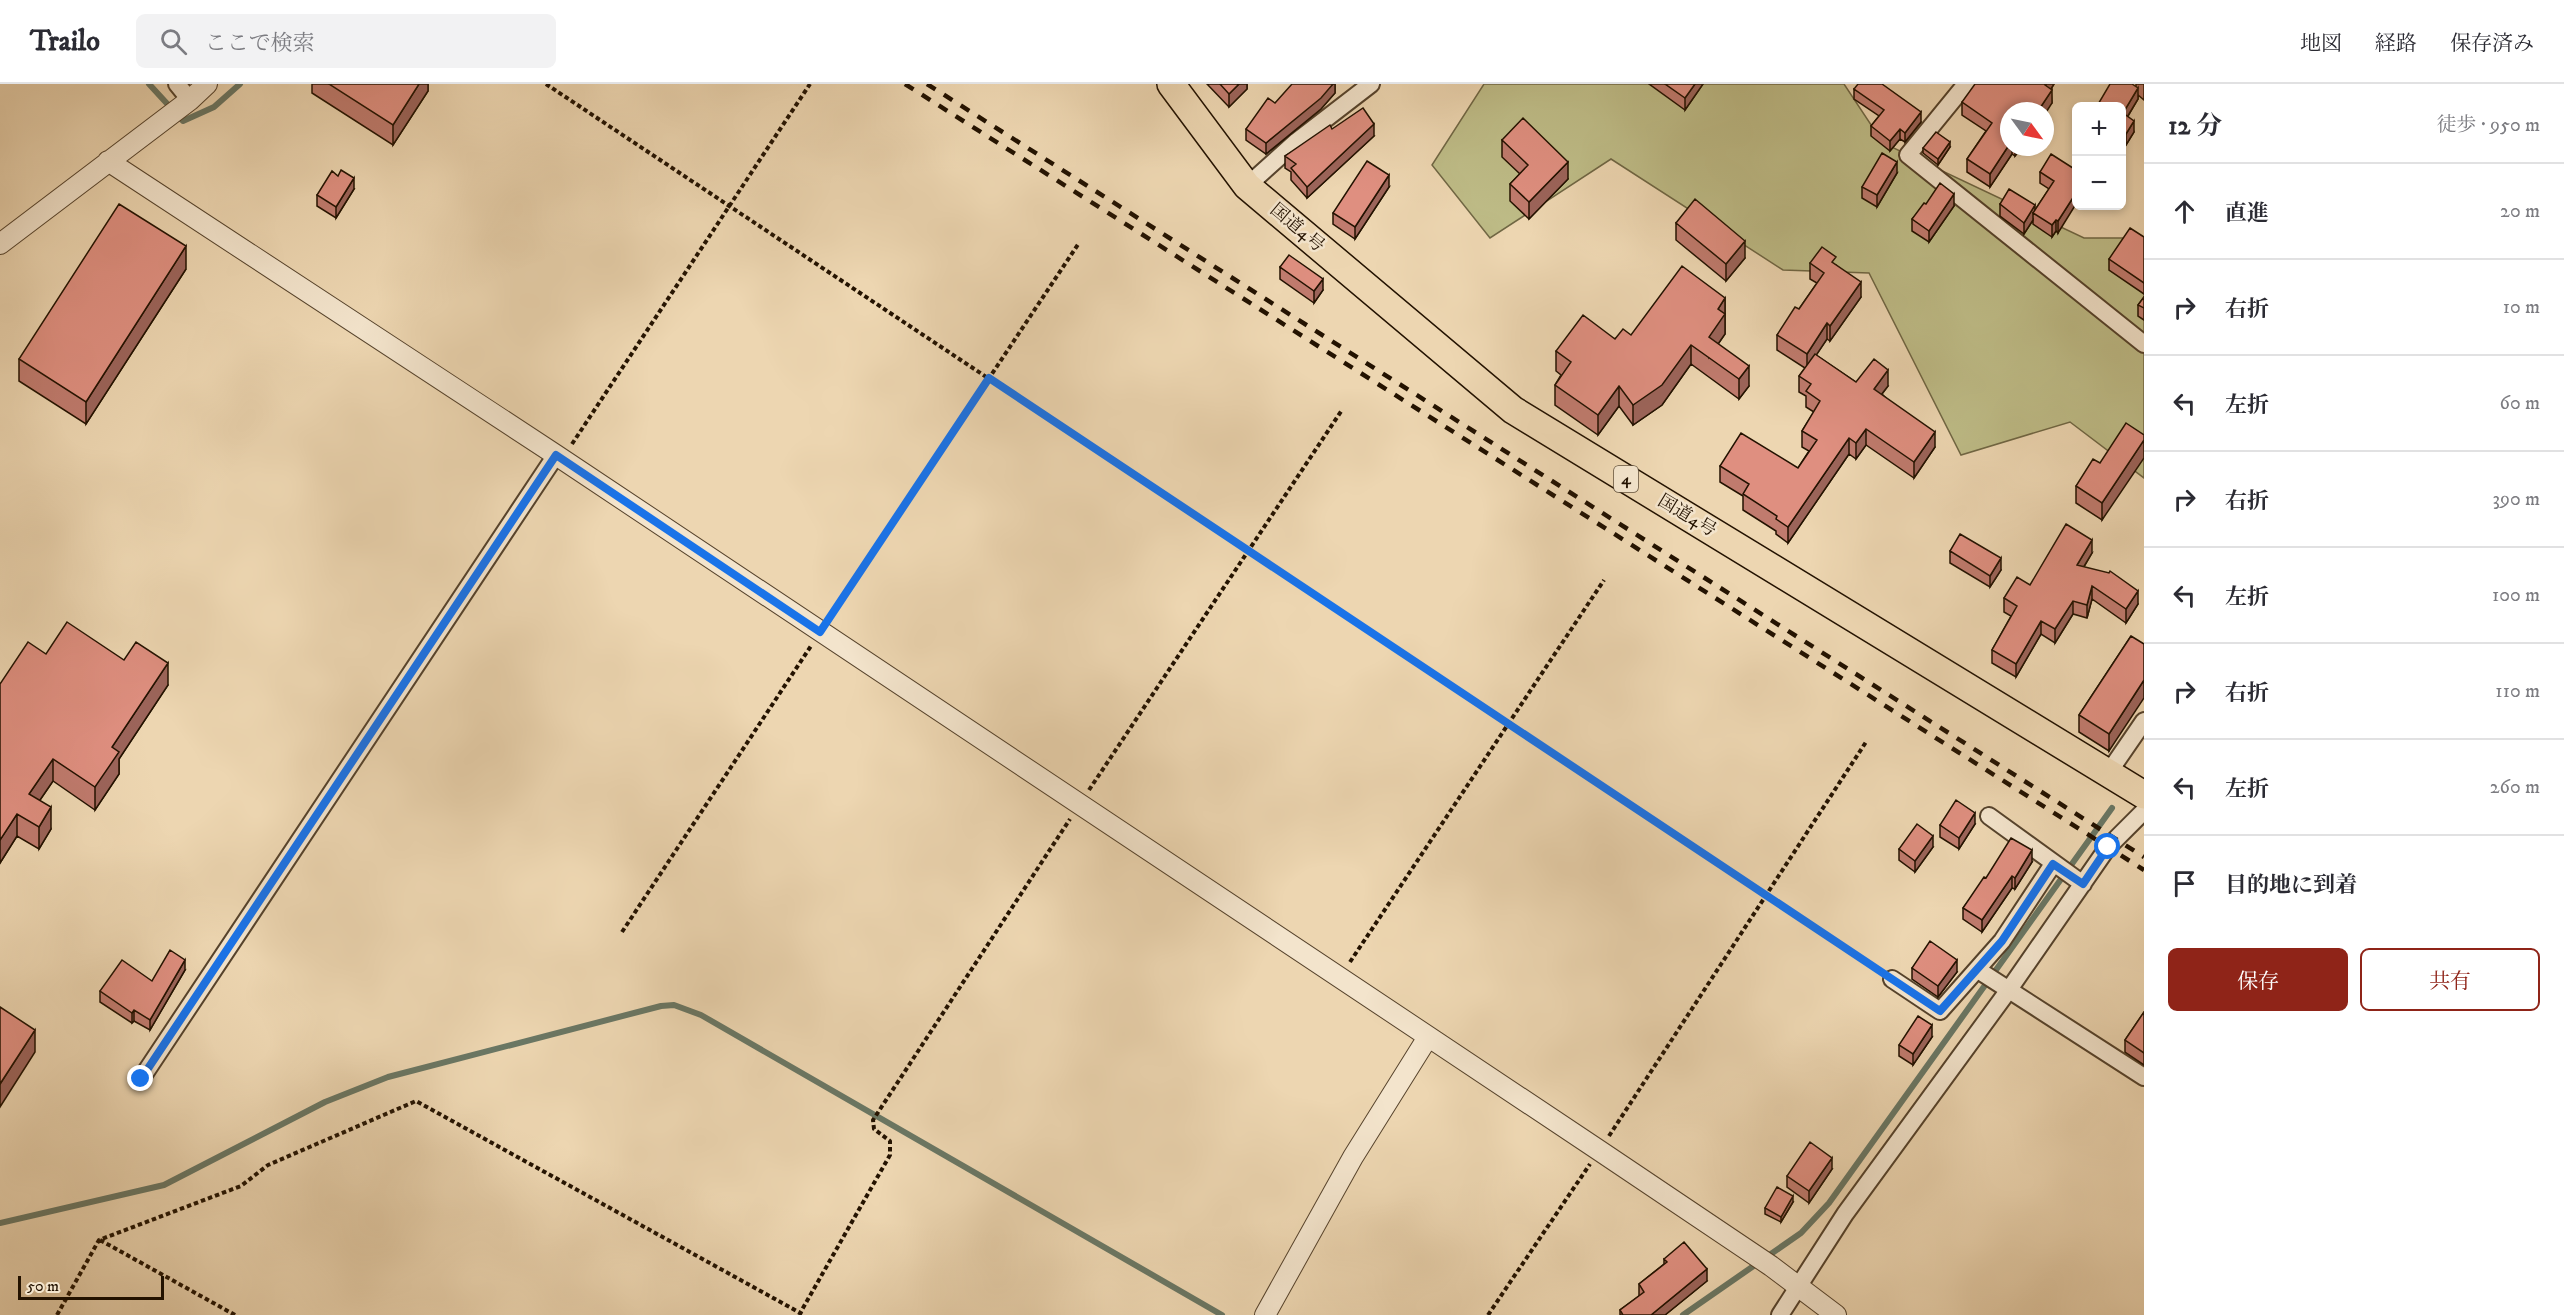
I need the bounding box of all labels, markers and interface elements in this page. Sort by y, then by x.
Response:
search box [136,14,556,68]
text: Trailo [30,24,100,59]
icon: search [157,25,190,58]
text: ここで検索 [205,30,315,57]
text: 地図 [2300,31,2342,57]
text: 経路 [2375,31,2417,57]
text: 保存済み [2450,31,2534,57]
north arrow [2000,102,2054,156]
map controls [2072,102,2126,210]
button: + [2072,102,2126,156]
text: 12 分 [2168,110,2222,143]
text: 徒歩 · 950 m [2437,113,2540,138]
button: − [2072,156,2126,210]
icon: ahead [2168,195,2201,228]
street label: 国道4号 [1265,199,1329,257]
text: 20 m [2500,199,2540,224]
text: 直進 [2225,200,2269,227]
icon: right [2168,291,2201,324]
text: 10 m [2503,295,2540,320]
text: 右折 [2225,296,2269,323]
icon: left [2168,387,2201,420]
text: 60 m [2500,391,2540,416]
text: 左折 [2225,392,2269,419]
road number: 4 [1614,466,1638,492]
icon: right [2168,483,2201,516]
text: 390 m [2492,487,2540,512]
text: 右折 [2225,488,2269,515]
street label: 国道4号 [1654,490,1720,542]
icon: left [2168,579,2201,612]
text: 100 m [2492,583,2540,608]
text: 左折 [2225,584,2269,611]
icon: right [2168,675,2201,708]
text: 110 m [2495,679,2540,704]
text: 右折 [2225,680,2269,707]
icon: left [2168,771,2201,804]
text: 260 m [2490,775,2540,800]
text: 左折 [2225,776,2269,803]
route start [2094,833,2120,859]
icon: arrive [2168,867,2201,900]
text: 目的地に到着 [2225,872,2357,899]
button: 保存 [2168,948,2348,1011]
button: 共有 [2360,948,2540,1011]
route end [127,1065,153,1091]
scale bar [18,1273,164,1300]
text: 50 m [27,1276,59,1296]

